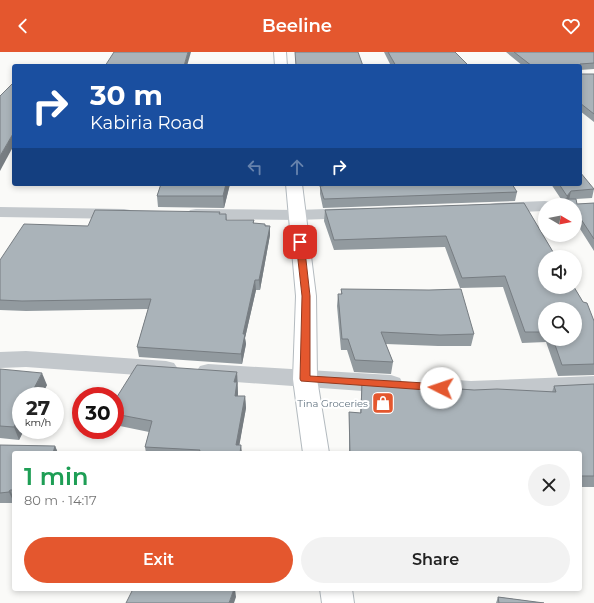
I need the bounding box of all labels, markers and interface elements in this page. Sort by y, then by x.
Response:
icon: back [12,15,34,37]
text: Beeline [262,15,332,37]
icon: heart [560,15,582,37]
text: 30 m [90,78,163,112]
icon: right [24,80,76,132]
text: Kabiria Road [90,112,205,134]
icon: left [244,156,266,178]
icon: ahead [286,156,308,178]
icon: right [328,156,350,178]
north arrow [538,198,582,242]
map controls [538,198,582,346]
pin [283,225,317,259]
icon: arrive [289,231,311,253]
button: sound [538,250,582,294]
button: search [538,302,582,346]
position arrow [420,367,462,409]
speed limit sign: 30 [72,387,124,439]
shop icon: Tina Groceries [370,390,396,416]
text: 27 [26,396,50,420]
place label: Tina Groceries [297,397,368,410]
text: km/h [25,416,51,429]
text: 1 min [24,462,88,491]
button: close [528,464,570,506]
text: 80 m · 14:17 [24,492,97,508]
button: Exit [24,537,293,583]
button: Share [301,537,570,583]

